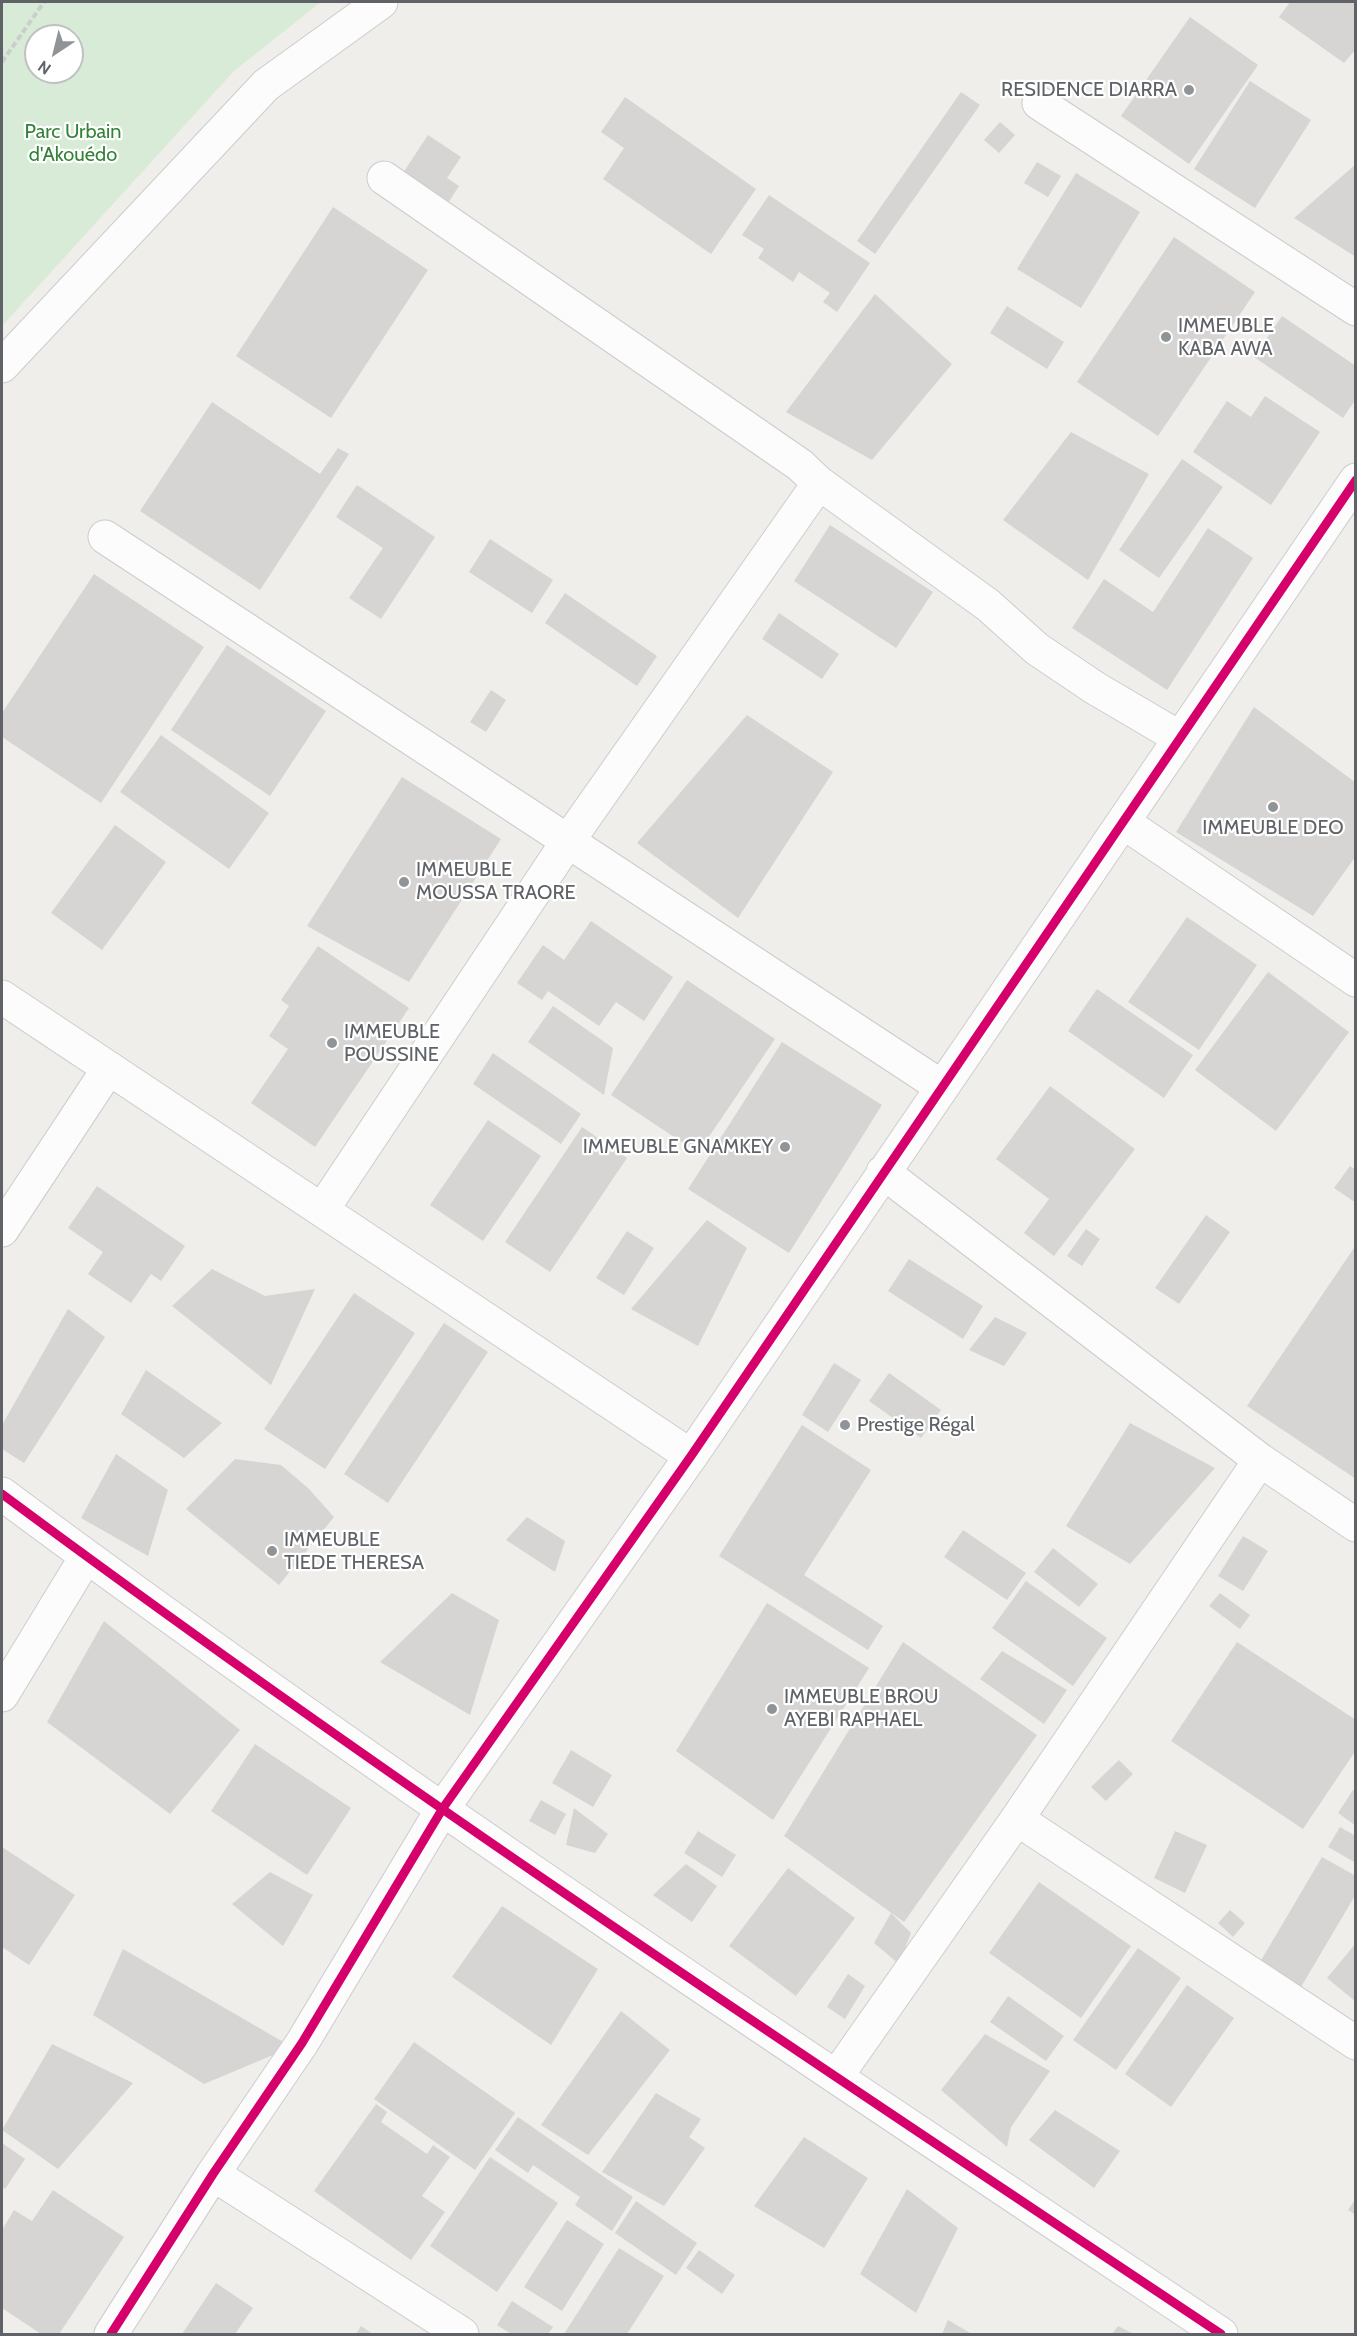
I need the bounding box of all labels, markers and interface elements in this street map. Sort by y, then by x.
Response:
north arrow [24,24,84,84]
text: N [34,56,55,79]
place label: RESIDENCE DIARRA [1001,78,1177,102]
marker: RESIDENCE DIARRA [1182,83,1196,97]
park label: Parc Urbain d'Akouédo [25,120,121,167]
place label: IMMEUBLE KABA AWA [1178,314,1274,361]
marker: IMMEUBLE KABA AWA [1159,330,1173,344]
marker: IMMEUBLE DEO [1266,800,1280,814]
place label: IMMEUBLE DEO [1202,816,1344,840]
place label: IMMEUBLE MOUSSA TRAORE [416,858,576,905]
marker: IMMEUBLE MOUSSA TRAORE [397,875,411,889]
place label: IMMEUBLE POUSSINE [344,1020,440,1067]
marker: IMMEUBLE POUSSINE [325,1036,339,1050]
place label: IMMEUBLE GNAMKEY [583,1135,773,1159]
marker: IMMEUBLE GNAMKEY [778,1140,792,1154]
place label: Prestige Régal [857,1413,975,1437]
marker: Prestige Régal [838,1418,852,1432]
place label: IMMEUBLE TIEDE THERESA [284,1528,424,1575]
marker: IMMEUBLE TIEDE THERESA [265,1544,279,1558]
place label: IMMEUBLE BROU AYEBI RAPHAEL [784,1685,938,1732]
marker: IMMEUBLE BROU AYEBI RAPHAEL [765,1702,779,1716]

